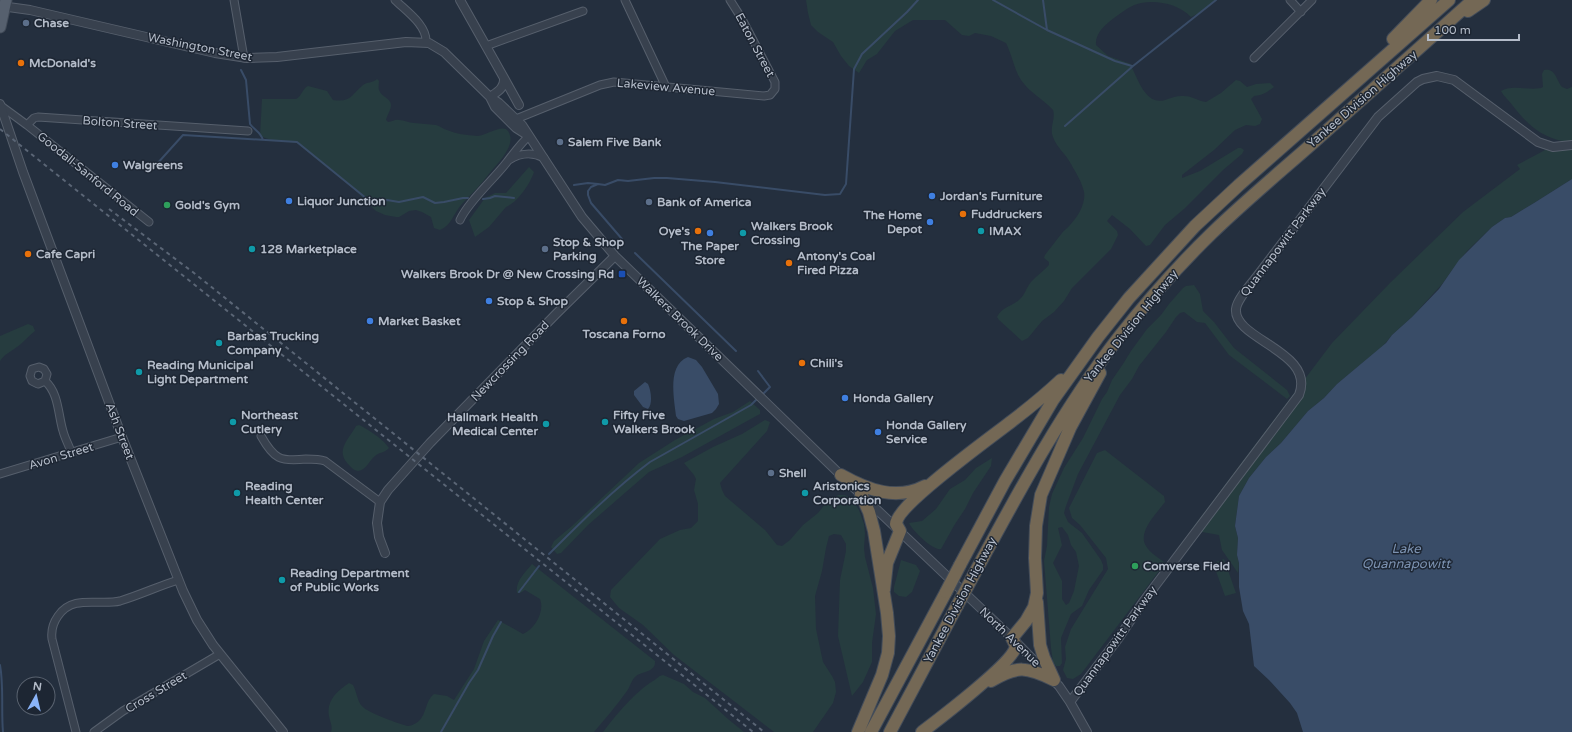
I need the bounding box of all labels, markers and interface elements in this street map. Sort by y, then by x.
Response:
street label: Eaton Street [732,11,778,80]
place label: Chase [34,16,69,30]
scale bar [1428,16,1519,42]
marker: Chase [21,18,31,28]
text: 100 m [1434,23,1471,37]
street label: Washington Street [147,30,254,64]
street label: Yankee Division Highway [1304,47,1420,150]
place label: McDonald's [29,56,96,70]
marker: McDonald's [16,58,26,68]
street label: Lakeview Avenue [616,76,716,98]
street label: Bolton Street [82,113,158,133]
street label: Goodall-Sanford Road [35,129,141,219]
place label: Salem Five Bank [568,135,662,149]
marker: Salem Five Bank [555,137,565,147]
place label: Walgreens [123,158,183,173]
marker: Walgreens [110,160,120,170]
street label: Quannapowitt Parkway [1237,184,1329,299]
place label: Jordan's Furniture [939,189,1043,203]
marker: Jordan's Furniture [927,191,937,201]
place label: Liquor Junction [297,194,386,209]
place label: Bank of America [657,195,752,209]
marker: Liquor Junction [284,196,294,206]
marker: Bank of America [644,197,654,207]
place label: Gold's Gym [175,198,240,213]
marker: Gold's Gym [162,200,172,210]
place label: Fuddruckers [971,207,1042,221]
place label: The Home Depot [863,208,922,237]
marker: Fuddruckers [958,209,968,219]
marker: The Home Depot [925,217,935,227]
place label: Walkers Brook Crossing [751,219,833,248]
place label: Oye's [659,224,690,239]
place label: IMAX [989,224,1021,238]
marker: Oye's [693,226,703,236]
marker: IMAX [976,226,986,236]
marker: The Paper Store [705,228,715,238]
marker: Walkers Brook Crossing [738,228,748,238]
place label: Stop & Shop Parking [553,235,624,264]
place label: The Paper Store [680,239,739,267]
place label: 128 Marketplace [260,242,357,257]
marker: 128 Marketplace [247,244,257,254]
marker: Stop & Shop Parking [540,244,550,254]
place label: Cafe Capri [36,247,95,262]
marker: Cafe Capri [23,249,33,259]
place label: Antony's Coal Fired Pizza [797,249,875,277]
marker: Antony's Coal Fired Pizza [784,258,794,268]
street label: Yankee Division Highway [1081,266,1181,385]
place label: Walkers Brook Dr @ New Crossing Rd [401,267,614,282]
marker: Walkers Brook Dr @ New Crossing Rd [617,269,627,279]
street label: Walkers Brook Drive [634,274,726,364]
place label: Stop & Shop [497,294,568,309]
marker: Stop & Shop [484,296,494,306]
place label: Market Basket [378,314,461,328]
marker: Market Basket [365,316,375,326]
marker: Toscana Forno [619,316,629,326]
street label: Newcrossing Road [468,318,552,404]
place label: Toscana Forno [581,327,666,341]
place label: Barbas Trucking Company [227,329,319,358]
marker: Barbas Trucking Company [214,338,224,348]
place label: Chili's [810,356,843,370]
place label: Reading Municipal Light Department [147,358,253,387]
marker: Chili's [797,358,807,368]
marker: Reading Municipal Light Department [134,367,144,377]
place label: Honda Gallery [853,391,934,406]
marker: Honda Gallery [840,393,850,403]
street label: Ash Street [103,401,137,462]
place label: Northeast Cutlery [241,408,299,437]
place label: Fifty Five Walkers Brook [613,408,695,436]
place label: Hallmark Health Medical Center [447,410,538,438]
marker: Northeast Cutlery [228,417,238,427]
marker: Fifty Five Walkers Brook [600,417,610,427]
place label: Honda Gallery Service [886,418,967,446]
marker: Hallmark Health Medical Center [541,419,551,429]
marker: Honda Gallery Service [873,427,883,437]
street label: Avon Street [27,439,95,472]
place label: Shell [779,466,806,480]
marker: Shell [766,468,776,478]
place label: Reading Health Center [245,479,324,507]
place label: Aristonics Corporation [813,479,881,508]
marker: Reading Health Center [232,488,242,498]
marker: Aristonics Corporation [800,488,810,498]
street label: Yankee Division Highway [921,534,999,665]
water label: Lake Quannapowitt [1362,541,1452,572]
place label: Comverse Field [1143,559,1230,573]
marker: Comverse Field [1130,561,1140,571]
place label: Reading Department of Public Works [290,566,410,594]
marker: Reading Department of Public Works [277,575,287,585]
street label: Quannapowitt Parkway [1070,583,1160,699]
street label: North Avenue [977,604,1044,670]
street label: Cross Street [123,668,189,716]
north arrow [16,676,56,716]
text: N [32,680,43,694]

